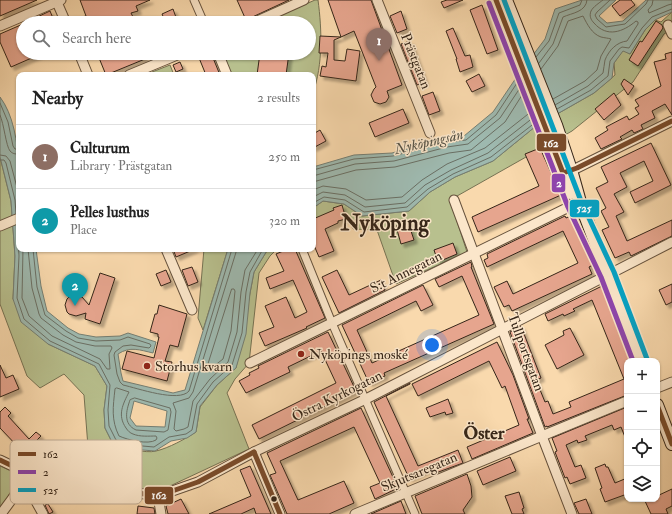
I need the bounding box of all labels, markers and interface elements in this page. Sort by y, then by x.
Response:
search box [16,16,316,60]
icon: search [30,27,52,49]
pin: 1 [366,28,392,61]
text: Search here [62,29,131,48]
street label: Prästgatan [397,31,435,91]
text: Nearby [32,88,83,109]
text: 2 results [257,90,300,106]
water label: Nyköpingsån [392,125,465,159]
line badge: 162 [536,133,567,152]
text: 162 [544,137,559,150]
text: Culturum [70,139,130,158]
text: 1 [43,149,47,165]
text: 250 m [268,149,300,165]
text: Library · Prästgatan [70,158,172,174]
line badge: 2 [551,173,566,193]
text: 2 [556,177,562,190]
line badge: 525 [569,199,600,218]
text: 525 [576,202,592,215]
text: Pelles lusthus [70,203,149,222]
district label: Nyköping [340,209,430,238]
text: 2 [42,213,48,229]
text: 320 m [269,213,300,229]
text: Place [70,222,97,238]
street label: S:t Annegatan [367,247,445,297]
pin: 2 [62,273,88,306]
street label: Tullportsgatan [503,311,548,394]
your location [422,335,442,355]
place label: Nyköpings moské [309,346,408,364]
marker: Nyköpings moské [296,349,306,359]
place label: Storhus kvarn [155,358,232,375]
map controls [624,358,660,502]
button: + [624,358,660,394]
marker: Storhus kvarn [142,361,152,371]
street label: Östra Kyrkogatan [289,367,385,426]
button: − [624,394,660,430]
district label: Öster [464,422,505,445]
button: locate [624,430,660,466]
legend [10,440,142,504]
text: 162 [43,448,58,461]
street label: Skjutsaregatan [378,448,460,496]
text: 2 [43,466,49,479]
button: layers [624,466,660,502]
text: 525 [43,484,58,497]
line badge: 162 [144,486,174,505]
text: 162 [152,489,167,502]
unlabelled marker [269,494,279,504]

